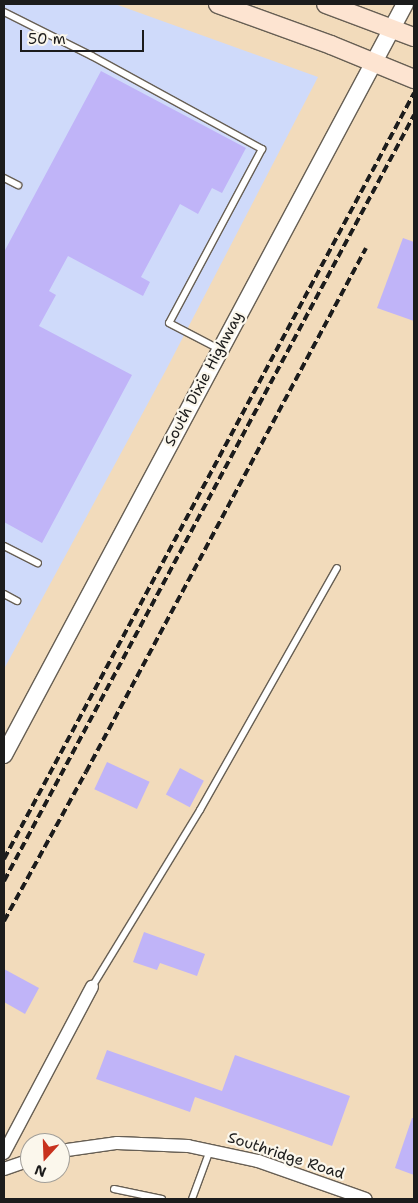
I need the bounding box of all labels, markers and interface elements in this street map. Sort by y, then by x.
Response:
scale bar [22,20,146,52]
text: 50 m [28,29,66,49]
street label: South Dixie Highway [161,309,247,449]
street label: Southridge Road [225,1129,347,1183]
north arrow [20,1133,70,1183]
text: N [32,1161,49,1182]

